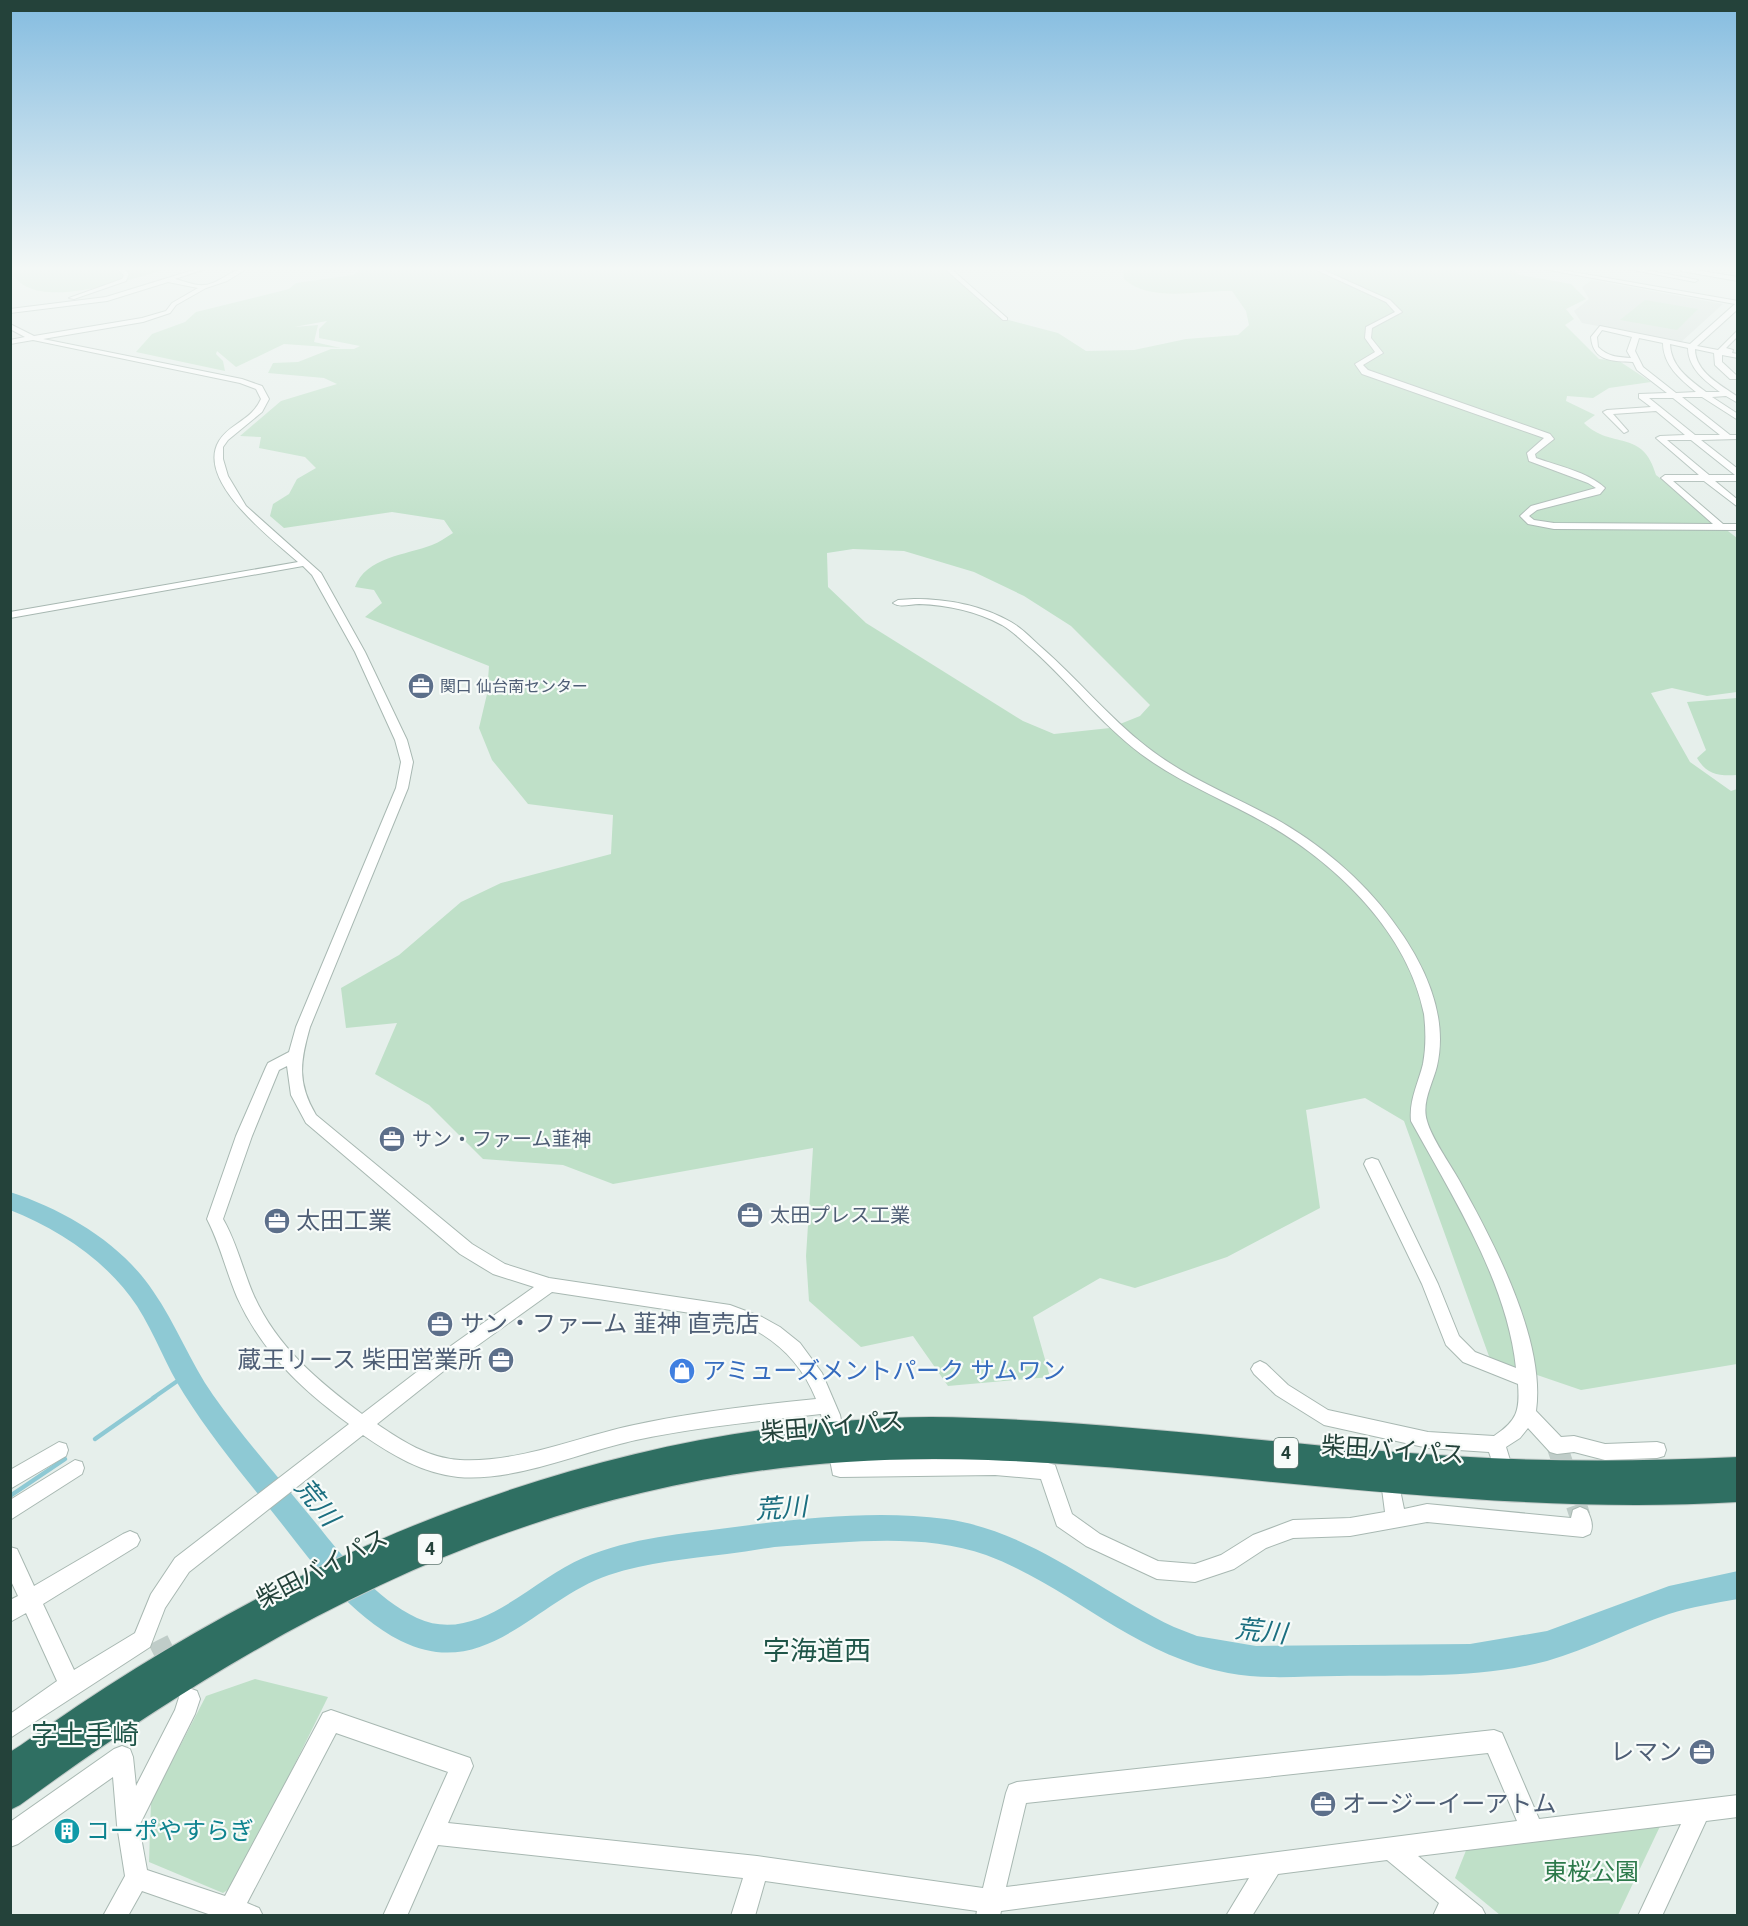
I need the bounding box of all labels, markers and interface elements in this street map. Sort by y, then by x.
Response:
office icon: 関口 仙台南センター [406,671,436,701]
place label: 関口 仙台南センター [440,677,588,696]
office icon: サン・ファーム韮神 [377,1124,407,1154]
place label: サン・ファーム韮神 [412,1127,591,1151]
office icon: 太田プレス工業 [735,1200,765,1230]
place label: 太田プレス工業 [770,1203,910,1227]
office icon: 太田工業 [262,1206,292,1236]
place label: 太田工業 [296,1207,392,1235]
office icon: サン・ファーム 韮神 直売店 [425,1309,455,1339]
place label: サン・ファーム 韮神 直売店 [460,1310,759,1338]
office icon: 蔵王リース 柴田営業所 [486,1345,516,1375]
place label: 蔵王リース 柴田営業所 [237,1346,482,1374]
shop icon: アミューズメントパーク サムワン [667,1356,697,1386]
place label: アミューズメントパーク サムワン [702,1357,1066,1385]
street label: 柴田バイパス [759,1406,905,1446]
street label: 柴田バイパス [1320,1431,1466,1469]
road number: 4 [1274,1438,1298,1468]
water label: 荒川 [289,1472,347,1534]
water label: 荒川 [754,1491,811,1525]
street label: 柴田バイパス [252,1523,392,1613]
road number: 4 [418,1534,442,1564]
water label: 荒川 [1234,1613,1291,1649]
district label: 字海道西 [763,1635,871,1667]
district label: 字土手崎 [31,1719,139,1751]
office icon: レマン [1687,1737,1717,1767]
place label: レマン [1610,1738,1682,1766]
office icon: オージーイーアトム [1308,1789,1338,1819]
place label: オージーイーアトム [1342,1790,1557,1818]
building icon: コーポやすらぎ [52,1816,82,1846]
place label: コーポやすらぎ [86,1817,254,1845]
park label: 東桜公園 [1543,1858,1639,1886]

